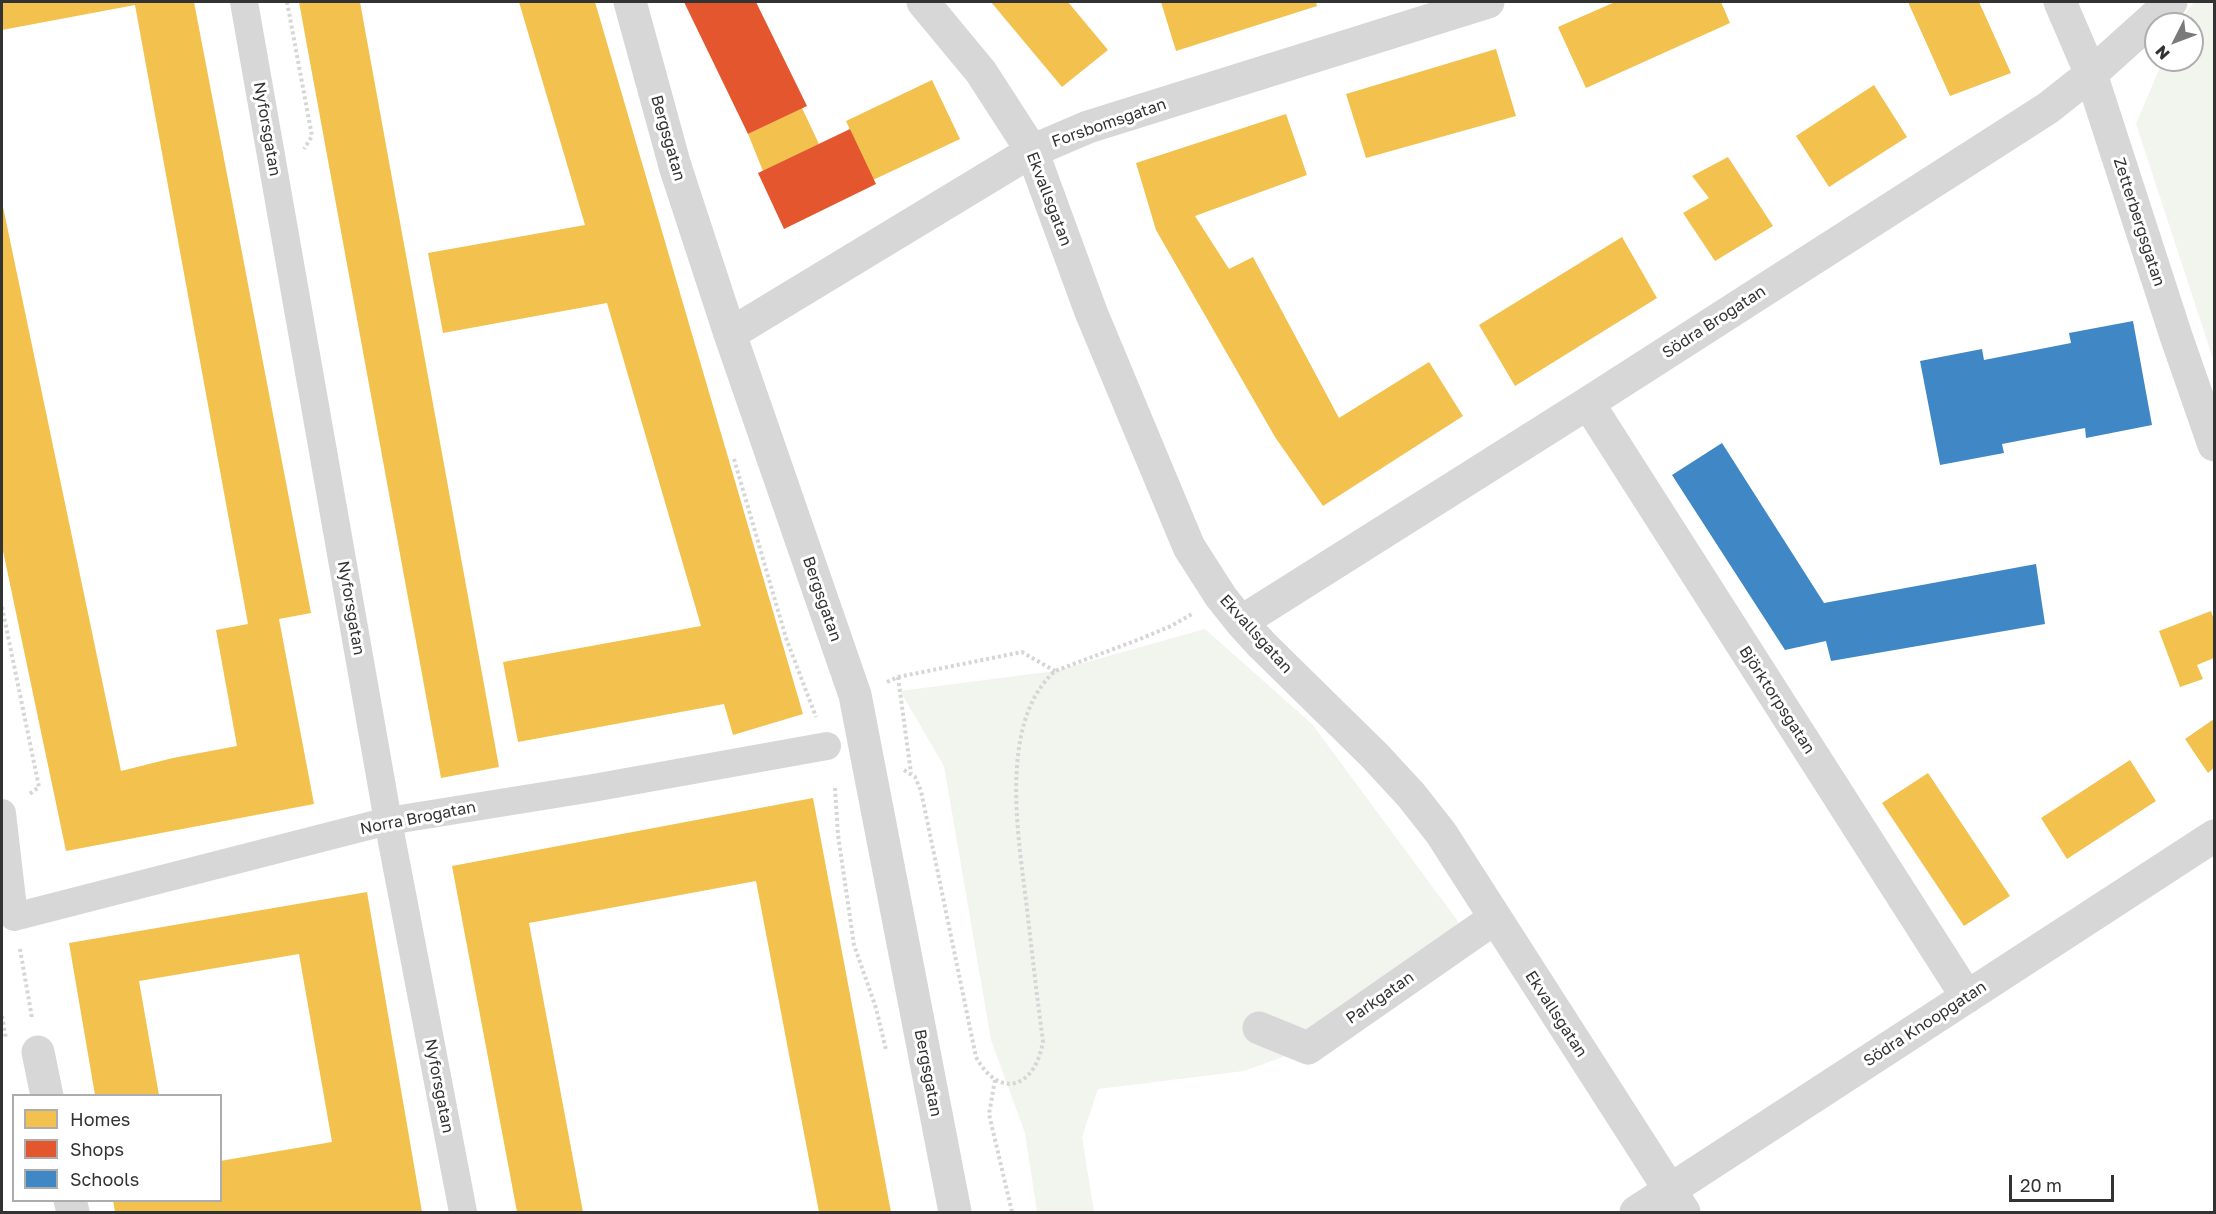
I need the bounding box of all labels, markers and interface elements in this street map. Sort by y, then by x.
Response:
north arrow [2144,12,2204,72]
text: N [2151,41,2174,64]
street label: Nyforsgatan [249,80,285,178]
street label: Bergsgatan [647,93,689,183]
street label: Forsbomsgatan [1049,94,1169,152]
street label: Ekvallsgatan [1022,149,1076,249]
street label: Zetterbergsgatan [2109,155,2169,289]
street label: Södra Brogatan [1659,281,1769,363]
street label: Bergsgatan [799,554,845,644]
street label: Nyforsgatan [333,559,369,657]
street label: Ekvallsgatan [1216,591,1296,677]
street label: Björktorpsgatan [1735,642,1819,758]
street label: Norra Brogatan [358,797,478,839]
street label: Ekvallsgatan [1521,967,1591,1061]
street label: Parkgatan [1342,968,1418,1028]
street label: Södra Knoopgatan [1860,977,1990,1071]
street label: Bergsgatan [910,1028,946,1118]
street label: Nyforsgatan [420,1037,458,1135]
legend [12,1094,222,1202]
text: Homes [70,1108,130,1130]
text: Shops [70,1138,124,1160]
scale bar [2012,1163,2117,1201]
text: Schools [70,1168,139,1190]
text: 20 m [2020,1174,2062,1196]

